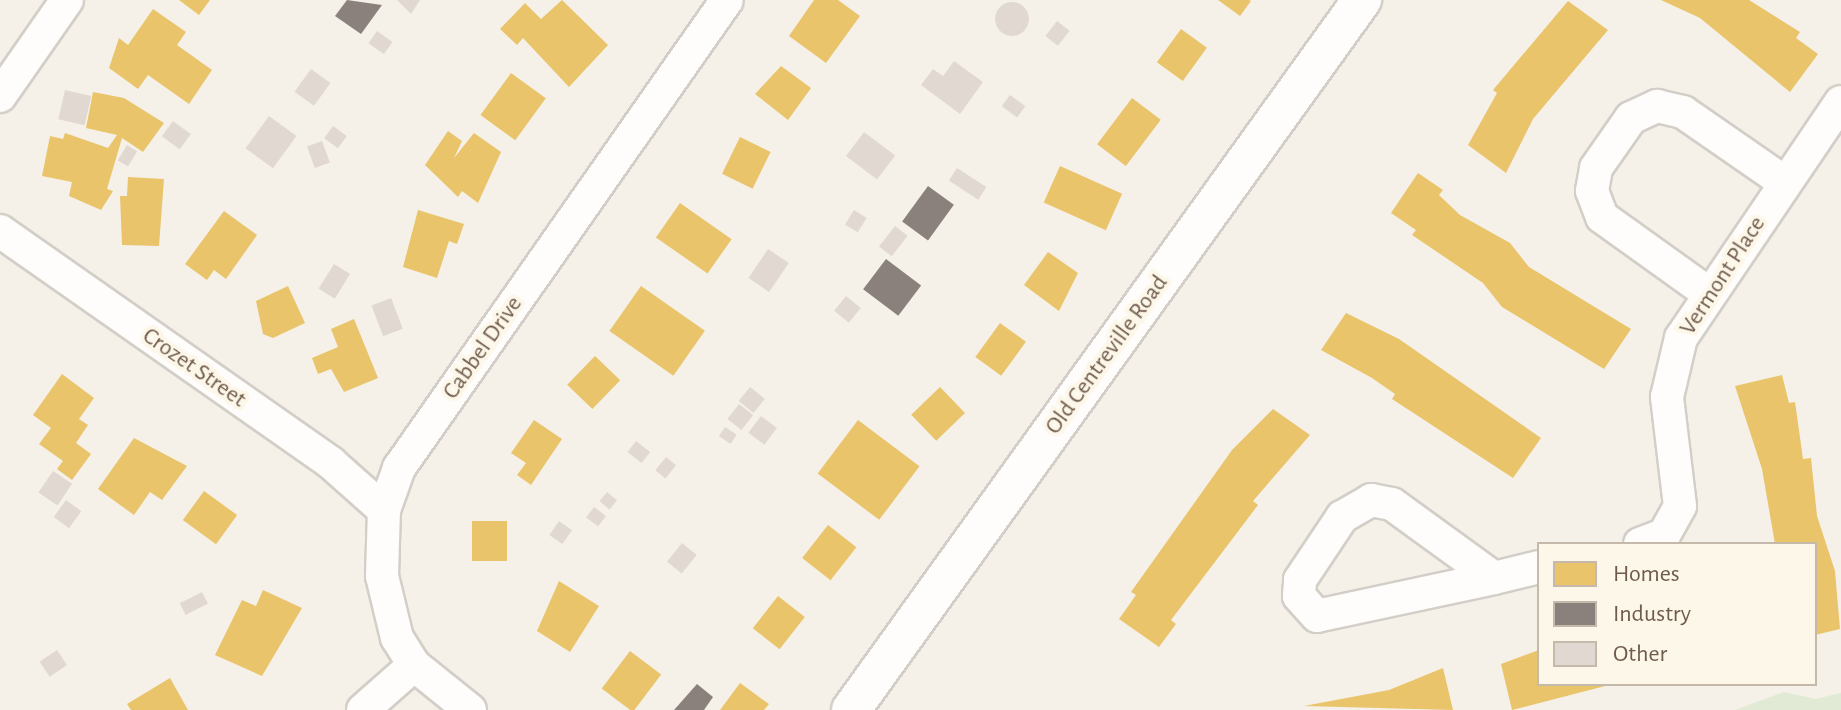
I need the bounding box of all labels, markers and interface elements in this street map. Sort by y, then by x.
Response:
street label: Vermont Place [1674,211,1772,341]
street label: Old Centreville Road [1040,270,1174,440]
street label: Cabbel Drive [437,291,529,405]
street label: Crozet Street [137,322,251,414]
legend [1537,542,1817,686]
text: Homes [1613,562,1680,586]
text: Industry [1613,602,1691,626]
text: Other [1613,642,1667,666]

